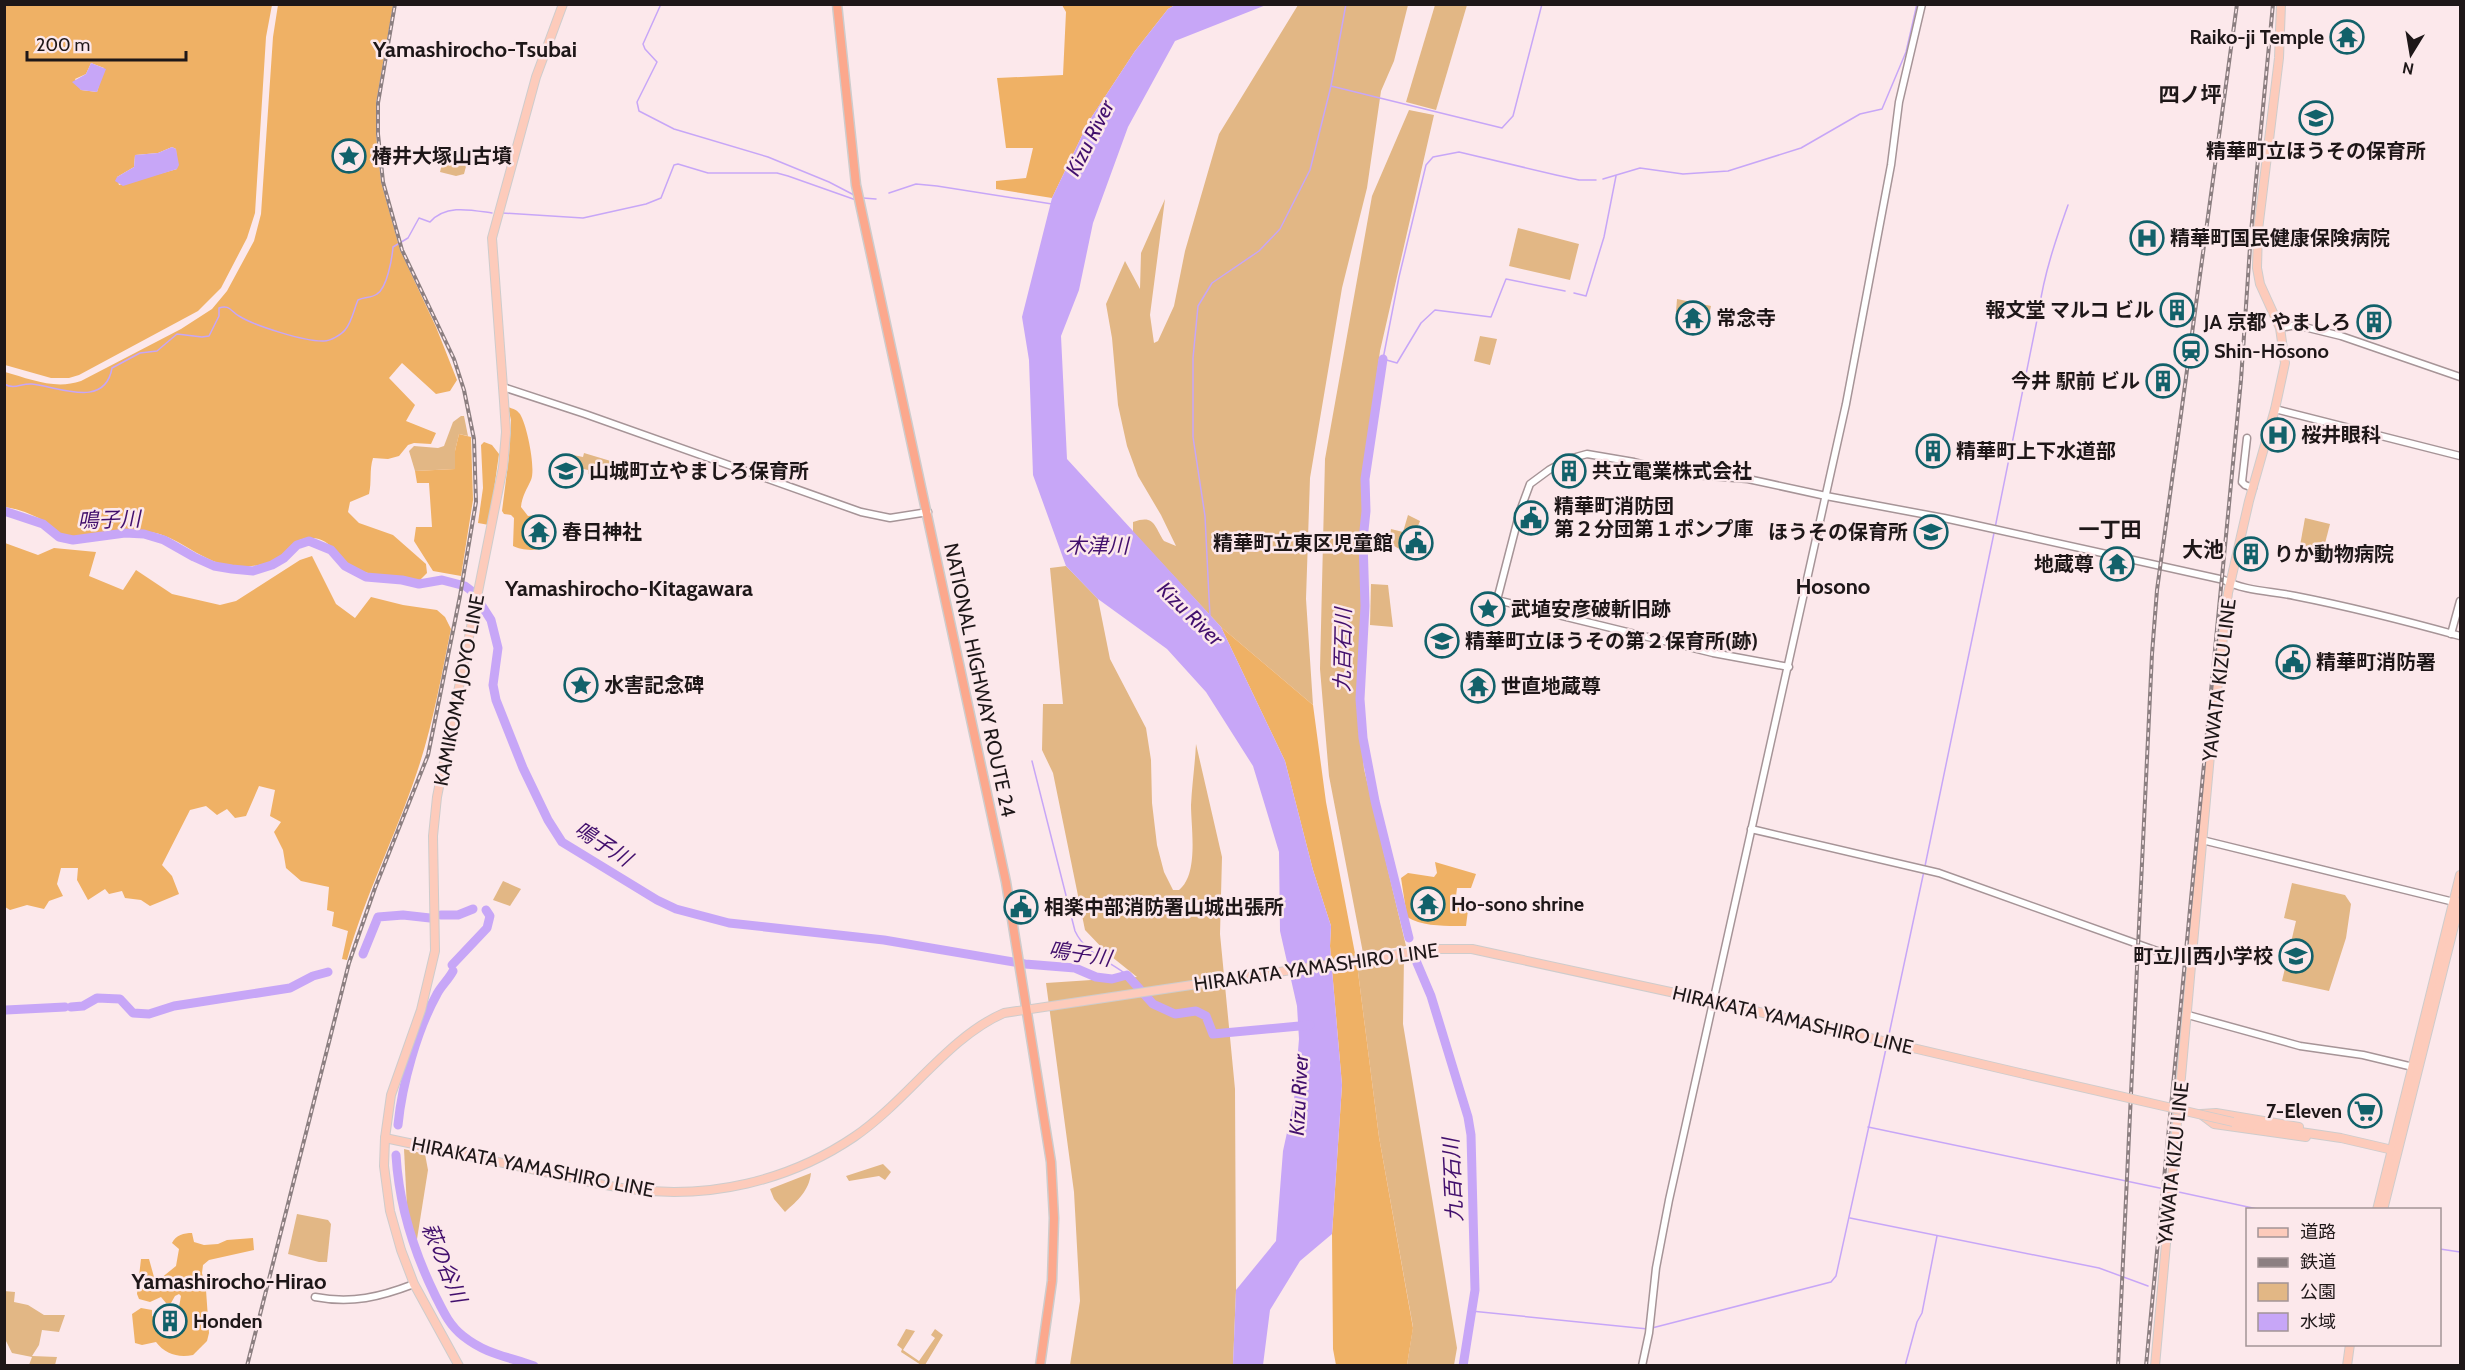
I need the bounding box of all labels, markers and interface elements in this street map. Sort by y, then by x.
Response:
temple icon: Raiko-ji Temple [2329,19,2365,55]
scale bar [27,24,186,62]
north arrow [2381,24,2441,84]
place label: Raiko-ji Temple [2189,25,2324,49]
text: 200 m [36,34,90,56]
district label: Yamashirocho-Tsubai [372,36,577,63]
text: N [2401,58,2416,79]
district label: 四ノ坪 [2159,82,2222,107]
water label: Kizu River [1060,95,1120,180]
school or university icon: 精華町立ほうその保育所 [2298,100,2334,136]
place icon: 椿井大塚山古墳 [331,138,367,174]
place label: 精華町立ほうその保育所 [2206,139,2426,163]
place label: 椿井大塚山古墳 [372,144,512,168]
hospital icon: 精華町国民健康保険病院 [2129,220,2165,256]
place label: 精華町国民健康保険病院 [2170,226,2390,250]
building icon: 報文堂 マルコ ビル [2159,292,2195,328]
place label: 報文堂 マルコ ビル [1985,298,2154,322]
temple icon: 常念寺 [1675,300,1711,336]
building icon: JA 京都 やましろ [2356,304,2392,340]
place label: 常念寺 [1716,306,1776,330]
place label: JA 京都 やましろ [2203,310,2351,334]
station icon: Shin-Hōsono [2173,333,2209,369]
place label: Shin-Hōsono [2214,339,2329,363]
building icon: 今井 駅前 ビル [2145,363,2181,399]
place label: 今井 駅前 ビル [2011,369,2140,393]
hospital icon: 桜井眼科 [2260,417,2296,453]
place label: 桜井眼科 [2301,423,2381,447]
building icon: 精華町上下水道部 [1915,433,1951,469]
place label: 精華町上下水道部 [1956,439,2116,463]
school or university icon: 山城町立やましろ保育所 [548,453,584,489]
building icon: 共立電業株式会社 [1551,453,1587,489]
place label: 山城町立やましろ保育所 [589,459,809,483]
place label: 共立電業株式会社 [1592,459,1752,483]
place label: 精華町消防団 第２分団第１ポンプ庫 [1554,494,1753,541]
public building icon: 精華町消防団 第２分団第１ポンプ庫 [1513,500,1549,536]
water label: 鳴子川 [77,506,143,533]
temple icon: 春日神社 [521,514,557,550]
school or university icon: ほうその保育所 [1913,514,1949,550]
district label: 一丁田 [2079,517,2142,542]
place label: 春日神社 [562,520,642,544]
place label: ほうその保育所 [1768,520,1908,544]
public building icon: 精華町立東区児童館 [1398,525,1434,561]
place label: 精華町立東区児童館 [1213,531,1393,555]
water label: 木津川 [1066,533,1130,558]
building icon: りか動物病院 [2233,536,2269,572]
district label: 大池 [2182,537,2224,562]
street label: NATIONAL HIGHWAY ROUTE 24 [939,541,1021,820]
place label: りか動物病院 [2274,542,2394,566]
temple icon: 地蔵尊 [2099,546,2135,582]
place label: 地蔵尊 [2034,552,2094,576]
district label: Hosono [1796,573,1870,600]
district label: Yamashirocho-Kitagawara [504,575,753,602]
water label: Kizu River [1152,576,1229,652]
place icon: 武埴安彦破斬旧跡 [1470,591,1506,627]
street label: KAMIKOMA JOYO LINE [429,592,489,788]
place label: 武埴安彦破斬旧跡 [1511,597,1671,621]
street label: YAWATA KIZU LINE [2197,597,2241,764]
water label: 九百石川 [1329,606,1356,692]
school or university icon: 精華町立ほうその第２保育所(跡) [1424,623,1460,659]
place label: 精華町立ほうその第２保育所(跡) [1465,629,1758,653]
public building icon: 精華町消防署 [2275,644,2311,680]
place label: 精華町消防署 [2316,650,2436,674]
place icon: 水害記念碑 [563,667,599,703]
temple icon: 世直地蔵尊 [1460,668,1496,704]
place label: 水害記念碑 [604,673,704,697]
place label: 世直地蔵尊 [1501,674,1601,698]
water label: 鳴子川 [570,816,638,872]
temple icon: Ho-sono shrine [1410,886,1446,922]
public building icon: 相楽中部消防署山城出張所 [1003,889,1039,925]
place label: Ho-sono shrine [1451,892,1584,916]
place label: 相楽中部消防署山城出張所 [1044,895,1284,919]
water label: 鳴子川 [1047,936,1115,971]
street label: HIRAKATA YAMASHIRO LINE [1192,938,1440,996]
school or university icon: 町立川西小学校 [2278,938,2314,974]
place label: 町立川西小学校 [2133,944,2273,968]
street label: HIRAKATA YAMASHIRO LINE [1670,981,1916,1059]
water label: Kizu River [1284,1052,1313,1136]
street label: YAWATA KIZU LINE [2152,1080,2194,1247]
supermarket icon: 7-Eleven [2347,1093,2383,1129]
place label: 7-Eleven [2266,1099,2342,1123]
street label: HIRAKATA YAMASHIRO LINE [410,1132,656,1202]
water label: 九百石川 [1438,1135,1467,1223]
legend [2246,1208,2441,1346]
water label: 萩の谷川 [417,1219,473,1308]
text: 道路 [2300,1221,2336,1243]
text: 鉄道 [2300,1251,2336,1273]
district label: Yamashirocho-Hirao [131,1268,327,1295]
text: 公園 [2300,1281,2336,1303]
building icon: Honden [152,1303,188,1339]
place label: Honden [193,1309,263,1333]
text: 水域 [2300,1311,2336,1333]

